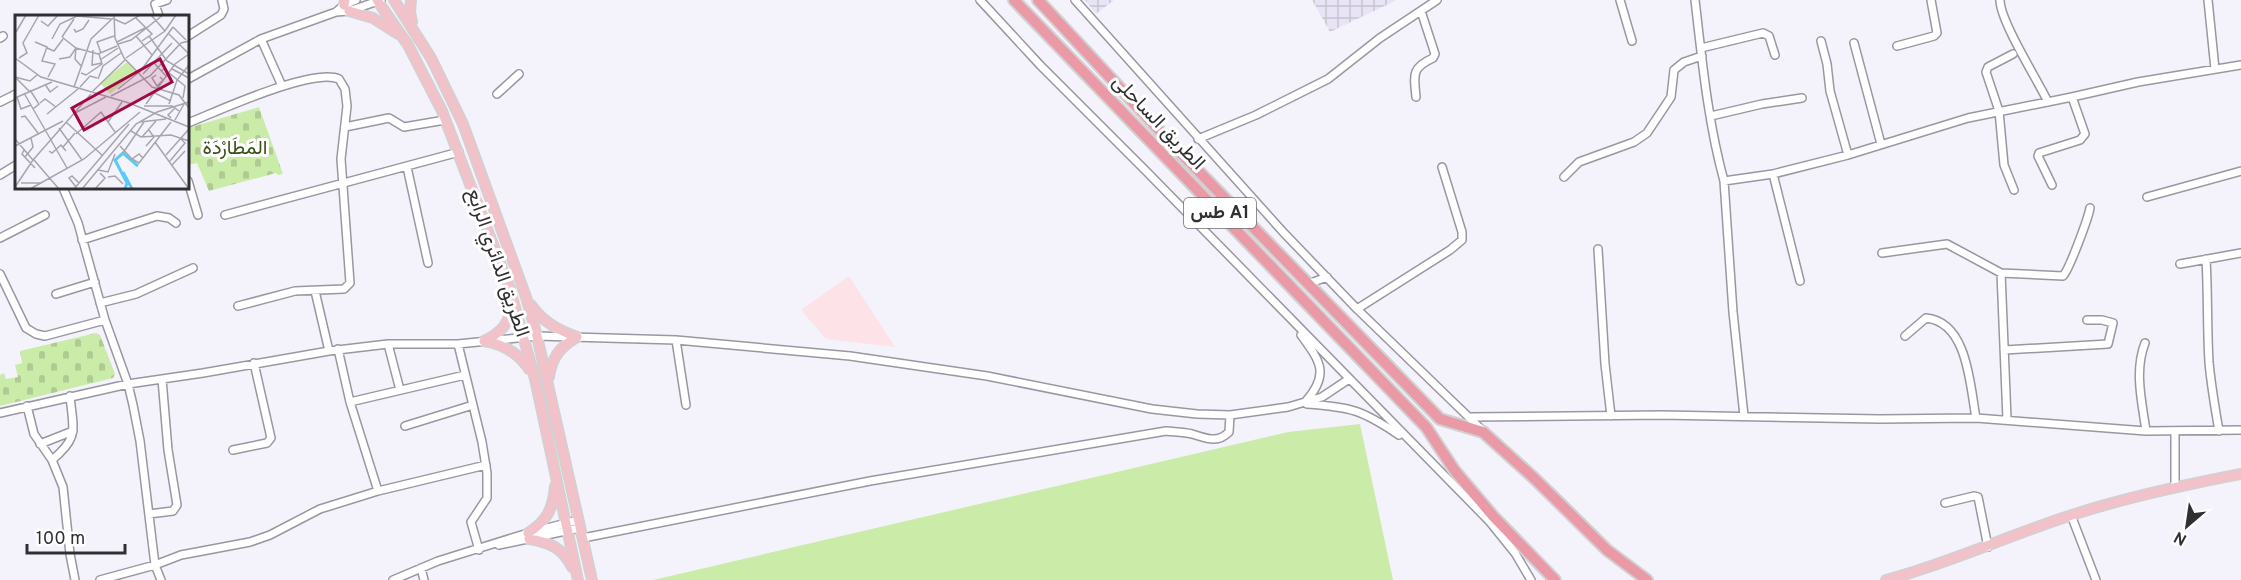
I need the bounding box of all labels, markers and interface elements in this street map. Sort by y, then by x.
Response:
inset map [15,15,189,189]
street label: الطريق الساحلى [1106,70,1210,176]
park label: المَطَارْدَة [203,136,267,162]
street label: الطريق الدائري الرابع [457,185,535,341]
road number: طس A1 [1184,198,1256,228]
north arrow [2157,496,2217,556]
scale bar [27,517,124,555]
text: N [2171,526,2191,549]
text: 100 m [36,528,85,551]

